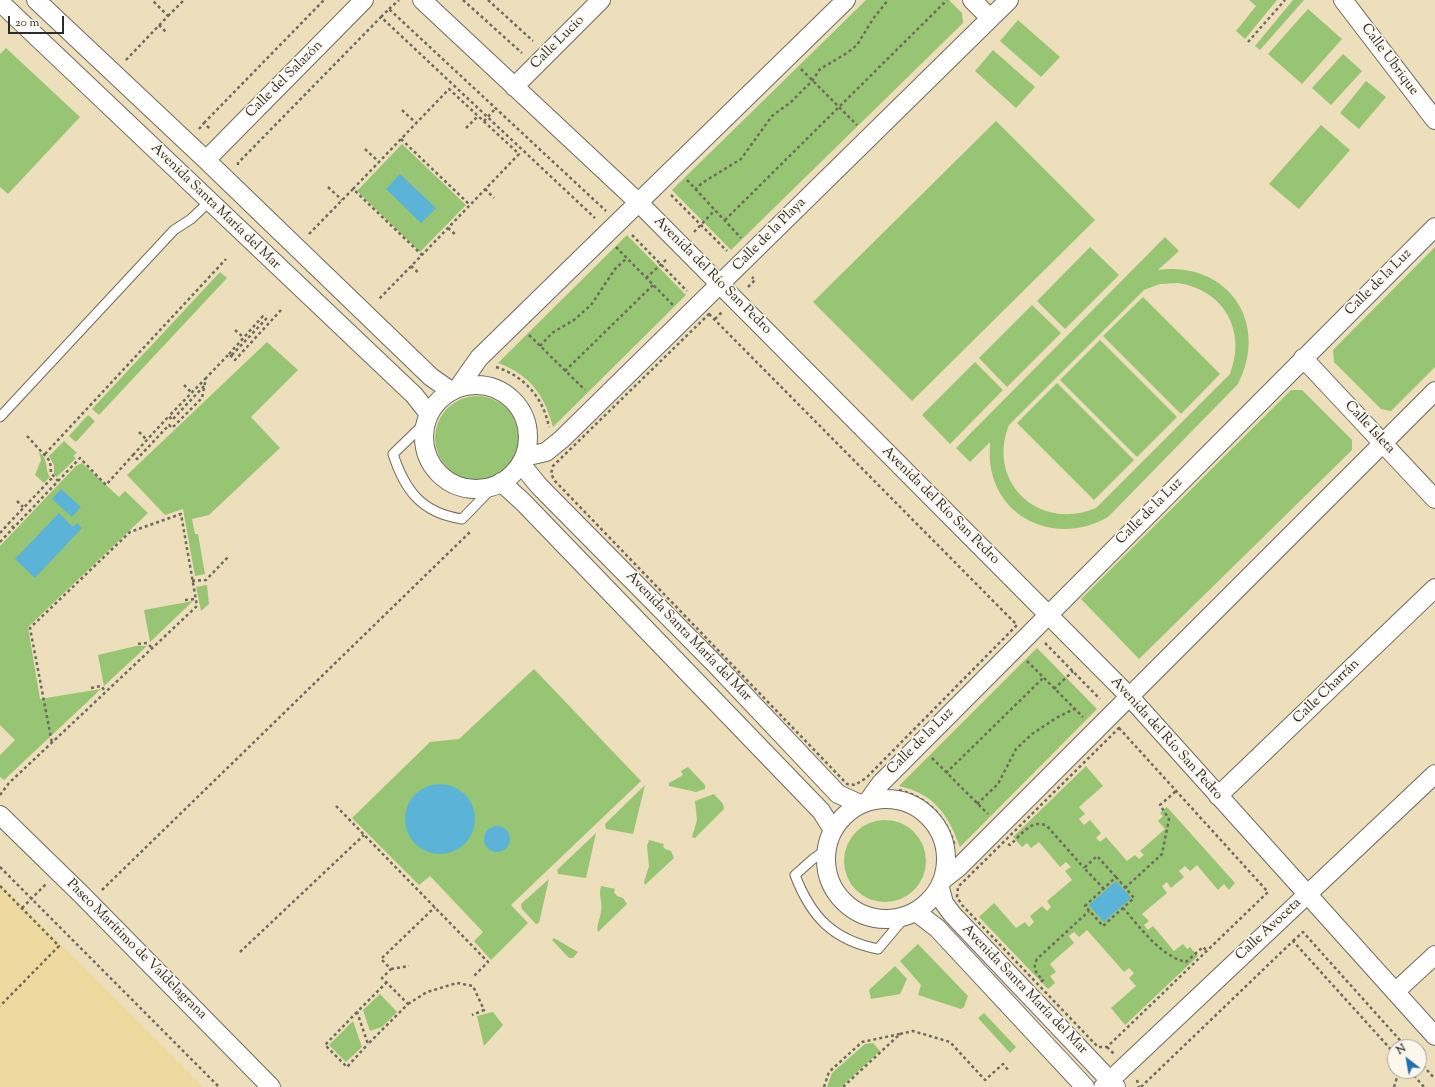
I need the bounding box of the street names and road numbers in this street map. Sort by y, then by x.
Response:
street label: Calle Lucio [528,13,588,73]
street label: Calle Ubrique [1357,21,1421,99]
street label: Calle del Salazón [243,38,327,122]
street label: Avenida Santa María del Mar [147,141,283,273]
street label: Calle de la Playa [730,195,810,275]
street label: Avenida del Río San Pedro [650,214,774,338]
street label: Calle de la Luz [1342,246,1416,320]
street label: Calle Isleta [1340,398,1398,458]
street label: Avenida del Río San Pedro [878,444,1002,568]
street label: Calle de la Luz [1113,475,1187,549]
street label: Avenida Santa María del Mar [622,569,754,705]
street label: Calle Charrán [1290,656,1364,728]
street label: Avenida del Río San Pedro [1106,674,1226,804]
street label: Calle de la Luz [884,705,958,779]
street label: Paseo Marítimo de Valdelagrana [62,876,210,1024]
street label: Calle Avoceta [1233,895,1305,965]
street label: Avenida Santa María del Mar [958,922,1090,1058]

